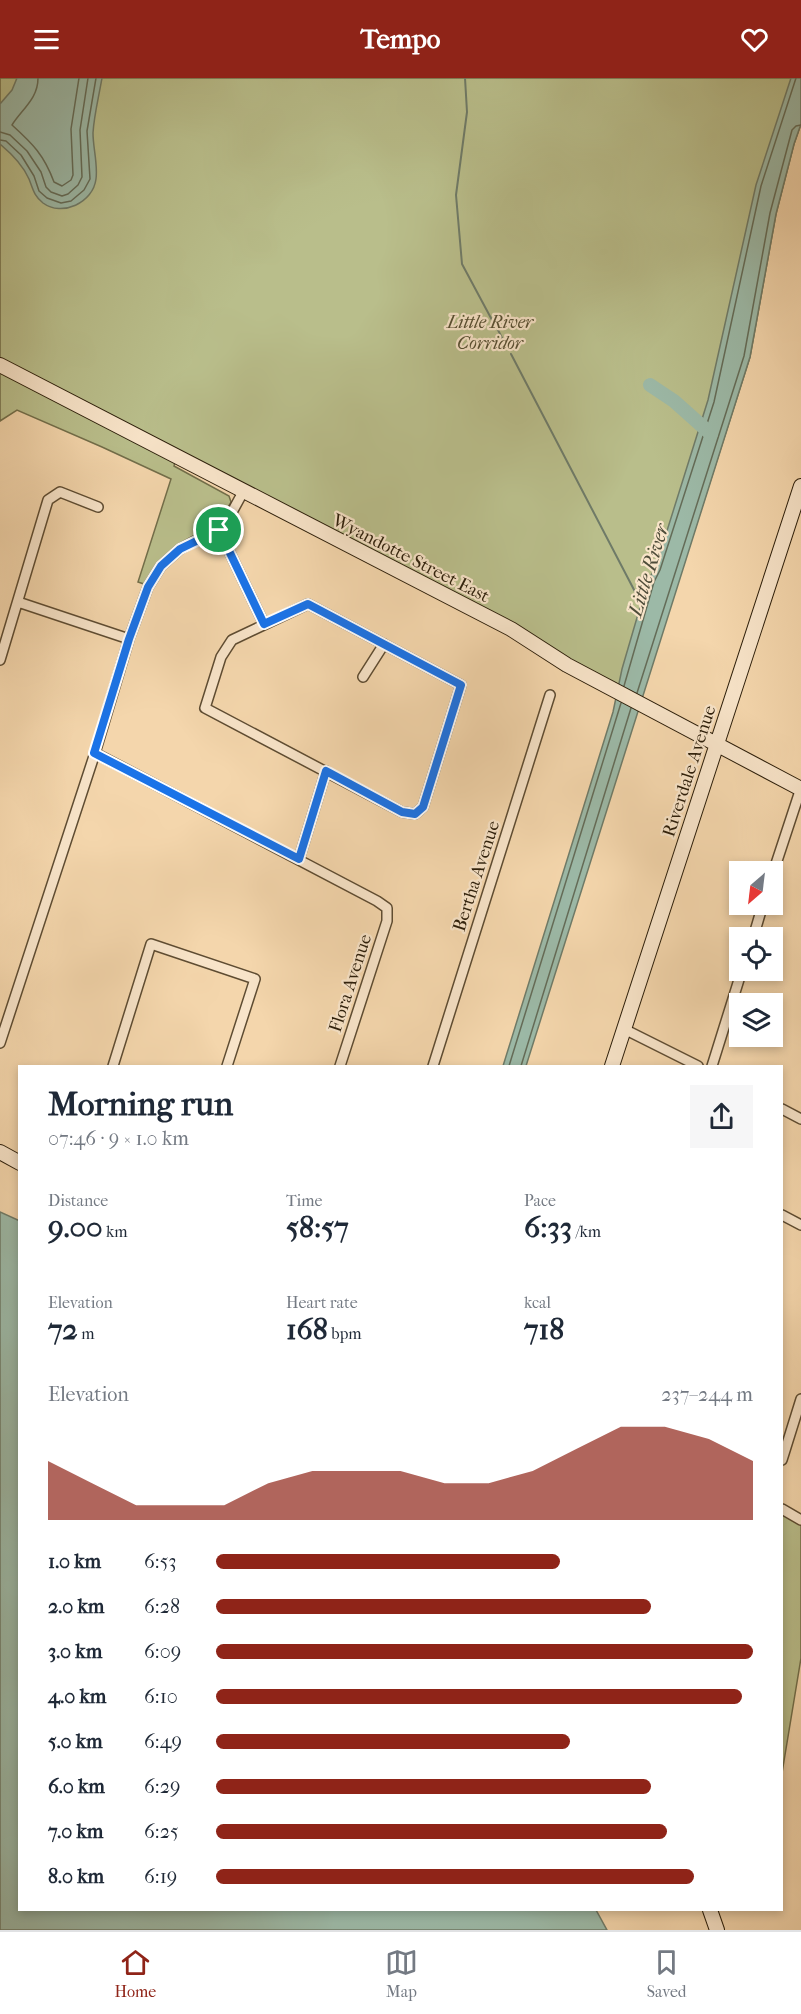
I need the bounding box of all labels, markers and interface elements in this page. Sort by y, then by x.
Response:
icon: menu [30,23,63,56]
text: Tempo [360,23,441,55]
icon: heart [738,23,771,56]
park label: Little River Corridor [445,312,535,354]
pin [193,504,244,555]
street label: Wyandotte Street East [328,509,493,607]
icon: arrive [202,513,235,546]
water label: Little River [623,519,674,621]
street label: Riverdale Avenue [658,703,721,839]
street label: Bertha Avenue [449,818,504,934]
north arrow [729,861,783,915]
map controls [729,861,783,1047]
button: locate [729,927,783,981]
street label: Flora Avenue [325,932,376,1035]
button: layers [729,993,783,1047]
text: Morning run [48,1085,233,1124]
button: share [690,1085,753,1148]
text: 07:46 · 9 × 1.0 km [48,1127,189,1150]
text: Distance [48,1191,108,1210]
text: Time [286,1191,322,1210]
text: Pace [524,1191,556,1210]
text: 9.00 [48,1210,103,1245]
text: 58:57 [286,1210,349,1245]
text: 6:33 [524,1210,572,1245]
text: km [103,1222,128,1241]
text: /km [572,1222,601,1241]
text: Elevation [48,1293,113,1312]
text: Heart rate [286,1293,358,1312]
text: kcal [524,1293,551,1312]
text: 72 [48,1312,78,1347]
text: 168 [286,1312,328,1347]
text: 718 [524,1312,564,1347]
text: m [78,1324,95,1343]
text: bpm [328,1324,362,1343]
text: Elevation [48,1383,129,1406]
text: 237–244 m [661,1383,753,1406]
text: 1.0 km [48,1550,101,1573]
text: 6:53 [144,1550,177,1573]
text: 2.0 km [48,1595,104,1618]
text: 6:28 [144,1595,180,1618]
text: 3.0 km [48,1640,102,1663]
text: 6:09 [144,1640,181,1663]
text: 4.0 km [48,1685,106,1708]
text: 6:10 [144,1685,178,1708]
text: 5.0 km [48,1730,103,1753]
text: 6:49 [144,1730,182,1753]
text: 6.0 km [48,1775,105,1798]
text: 6:29 [144,1775,180,1798]
text: 7.0 km [48,1820,103,1843]
text: 6:25 [144,1820,179,1843]
text: 8.0 km [48,1865,104,1888]
text: 6:19 [144,1865,177,1888]
tab: Home [114,1946,156,2001]
tab: Map [385,1946,418,2001]
tab: Saved [647,1946,687,2001]

